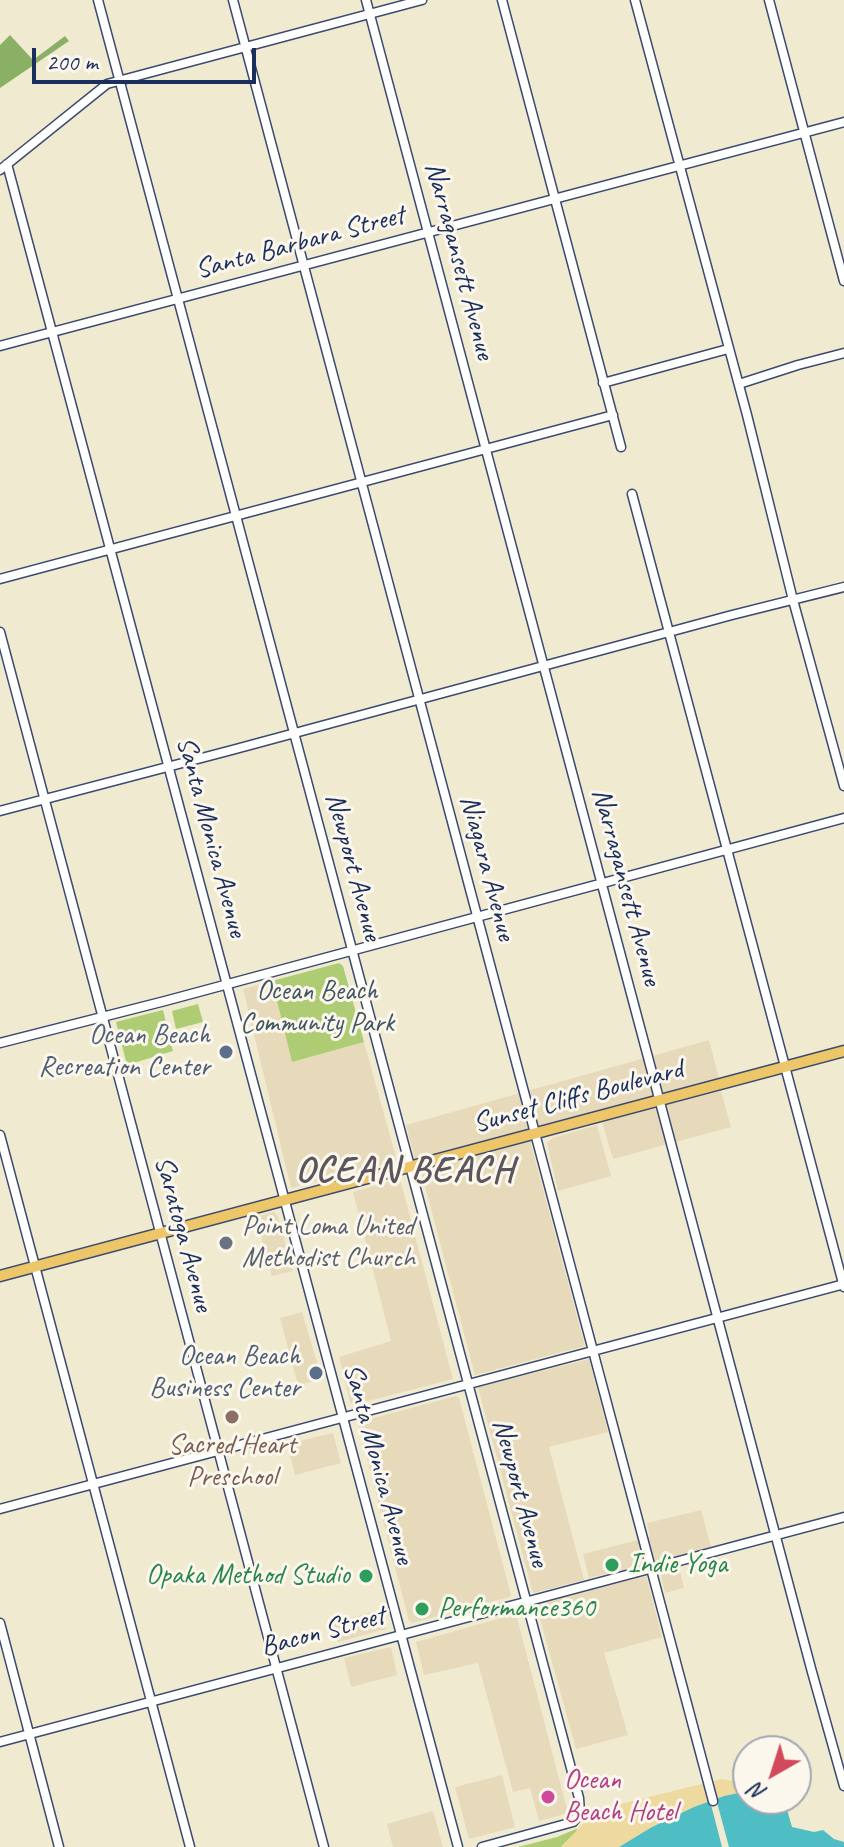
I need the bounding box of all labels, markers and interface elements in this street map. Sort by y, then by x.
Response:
scale bar [36,32,260,82]
text: 200 m [46,47,98,77]
street label: Narragansett Avenue [417,159,501,363]
street label: Santa Barbara Street [192,199,408,287]
street label: Santa Monica Avenue [168,733,254,941]
street label: Narragansett Avenue [584,785,668,989]
street label: Newport Avenue [317,789,389,945]
street label: Niagara Avenue [452,792,522,944]
park label: Ocean Beach Community Park [240,975,394,1041]
place label: Ocean Beach Recreation Center [38,1019,210,1085]
marker: Ocean Beach Recreation Center [217,1043,235,1061]
street label: Sunset Cliffs Boulevard [470,1053,686,1141]
district label: OCEAN BEACH [296,1150,514,1194]
street label: Saratoga Avenue [146,1153,220,1315]
place label: Point Loma United Methodist Church [242,1210,415,1276]
marker: Point Loma United Methodist Church [217,1234,235,1252]
place label: Ocean Beach Business Center [149,1340,300,1406]
street label: Santa Monica Avenue [335,1360,421,1568]
marker: Ocean Beach Business Center [307,1364,325,1382]
marker: Sacred Heart Preschool [223,1408,241,1426]
street label: Newport Avenue [484,1415,556,1571]
place label: Sacred Heart Preschool [168,1429,296,1495]
place label: Indie Yoga [628,1548,727,1582]
marker: Indie Yoga [603,1556,621,1574]
place label: Opaka Method Studio [146,1559,350,1593]
marker: Opaka Method Studio [357,1567,375,1585]
place label: Performance360 [438,1592,595,1626]
street label: Bacon Street [257,1599,389,1665]
marker: Performance360 [413,1600,431,1618]
north arrow [732,1735,812,1815]
place label: Ocean Beach Hotel [564,1764,677,1830]
text: N [744,1777,772,1807]
marker: Ocean Beach Hotel [539,1788,557,1806]

